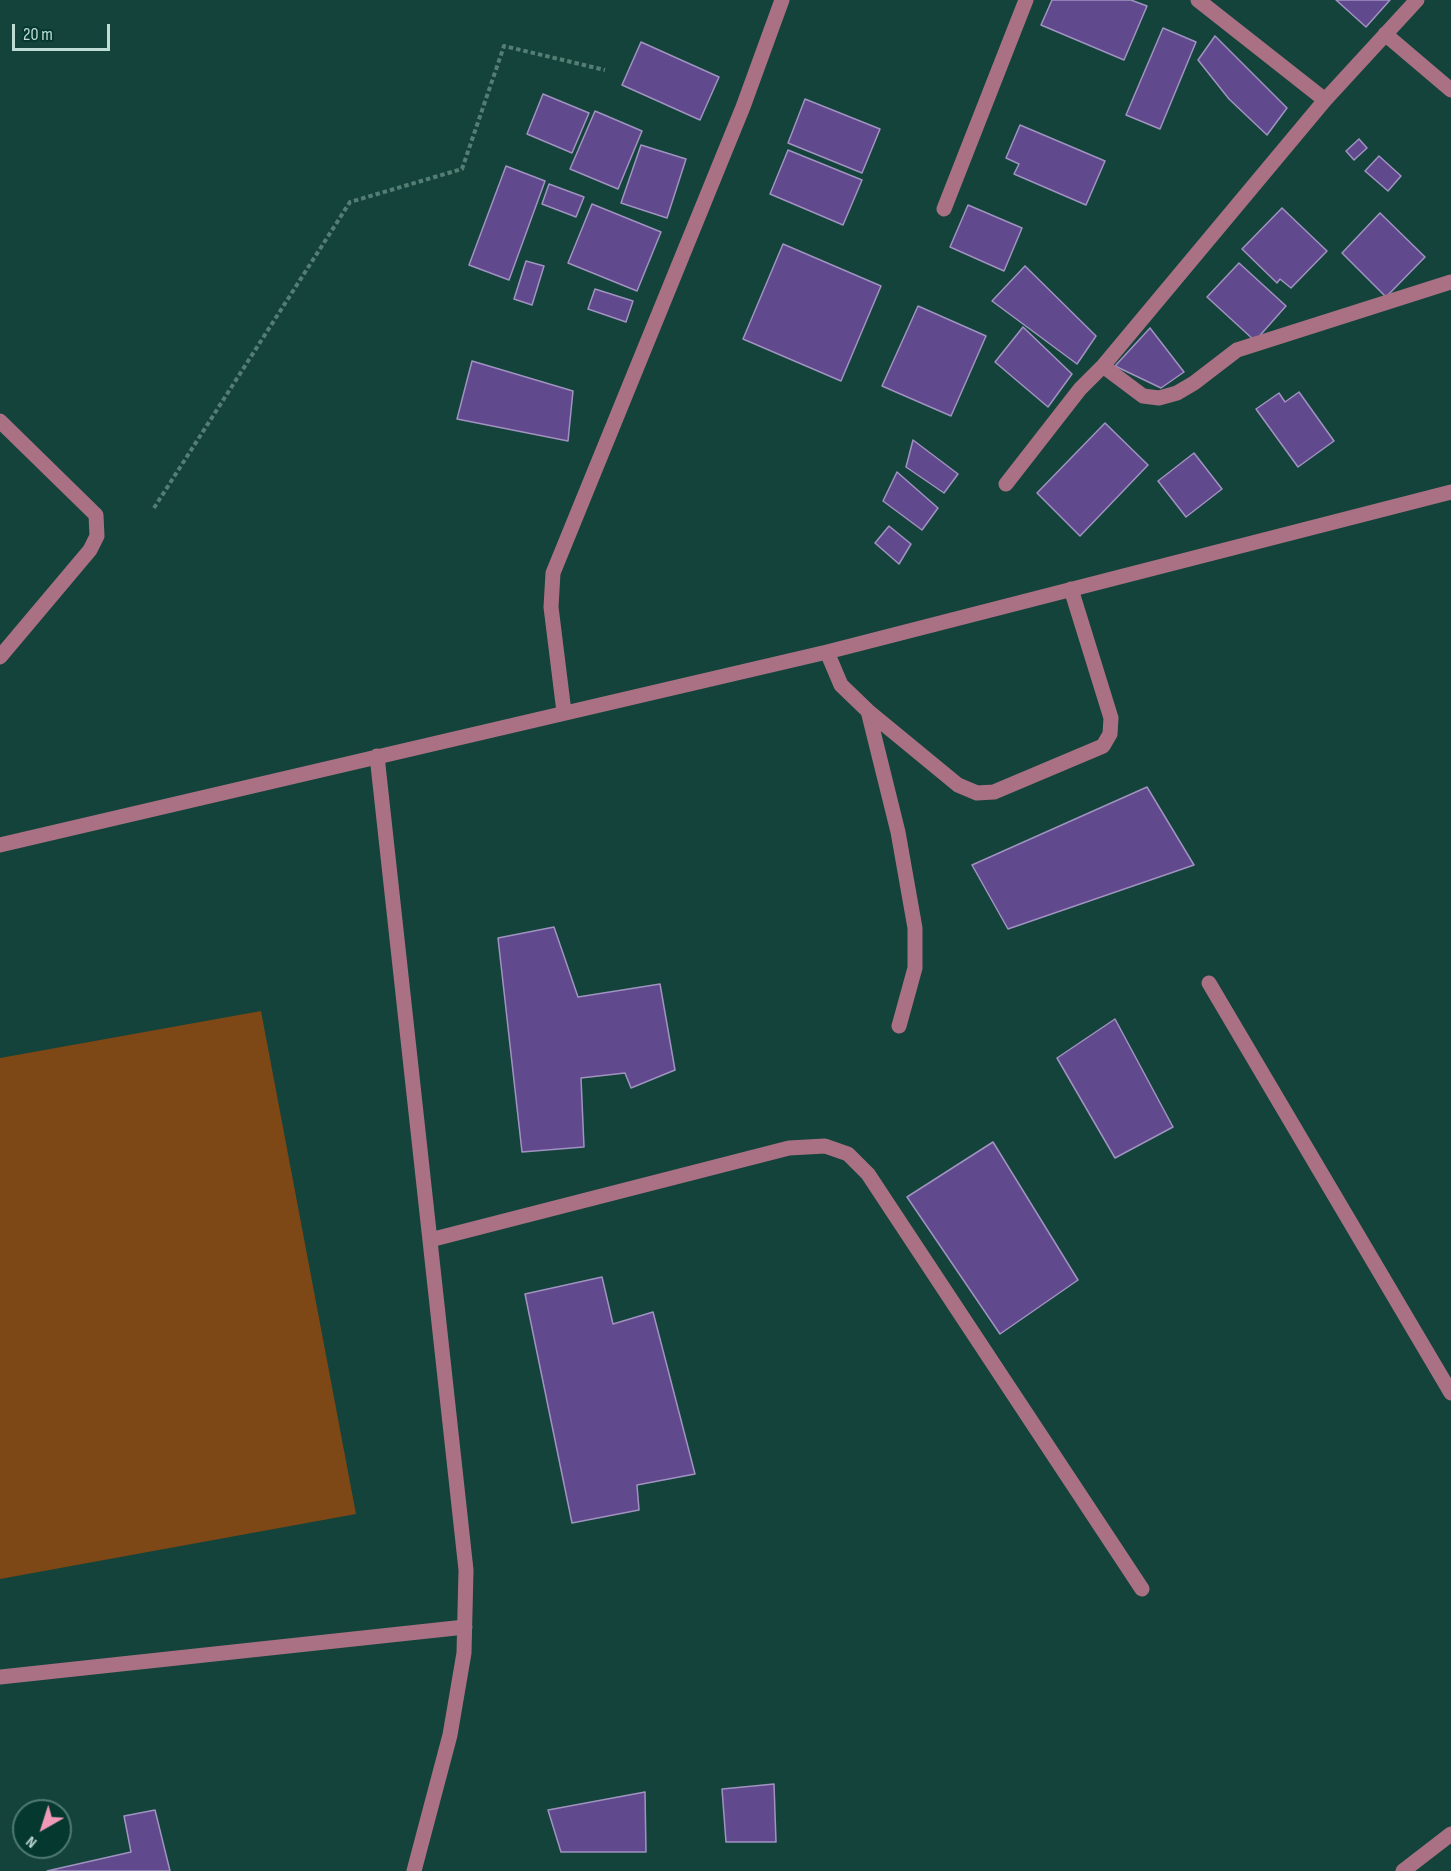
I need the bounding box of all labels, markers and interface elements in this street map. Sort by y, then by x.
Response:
scale bar [15,12,112,50]
text: 20 m [23,24,53,45]
north arrow [12,1799,72,1859]
text: N [22,1832,41,1852]

